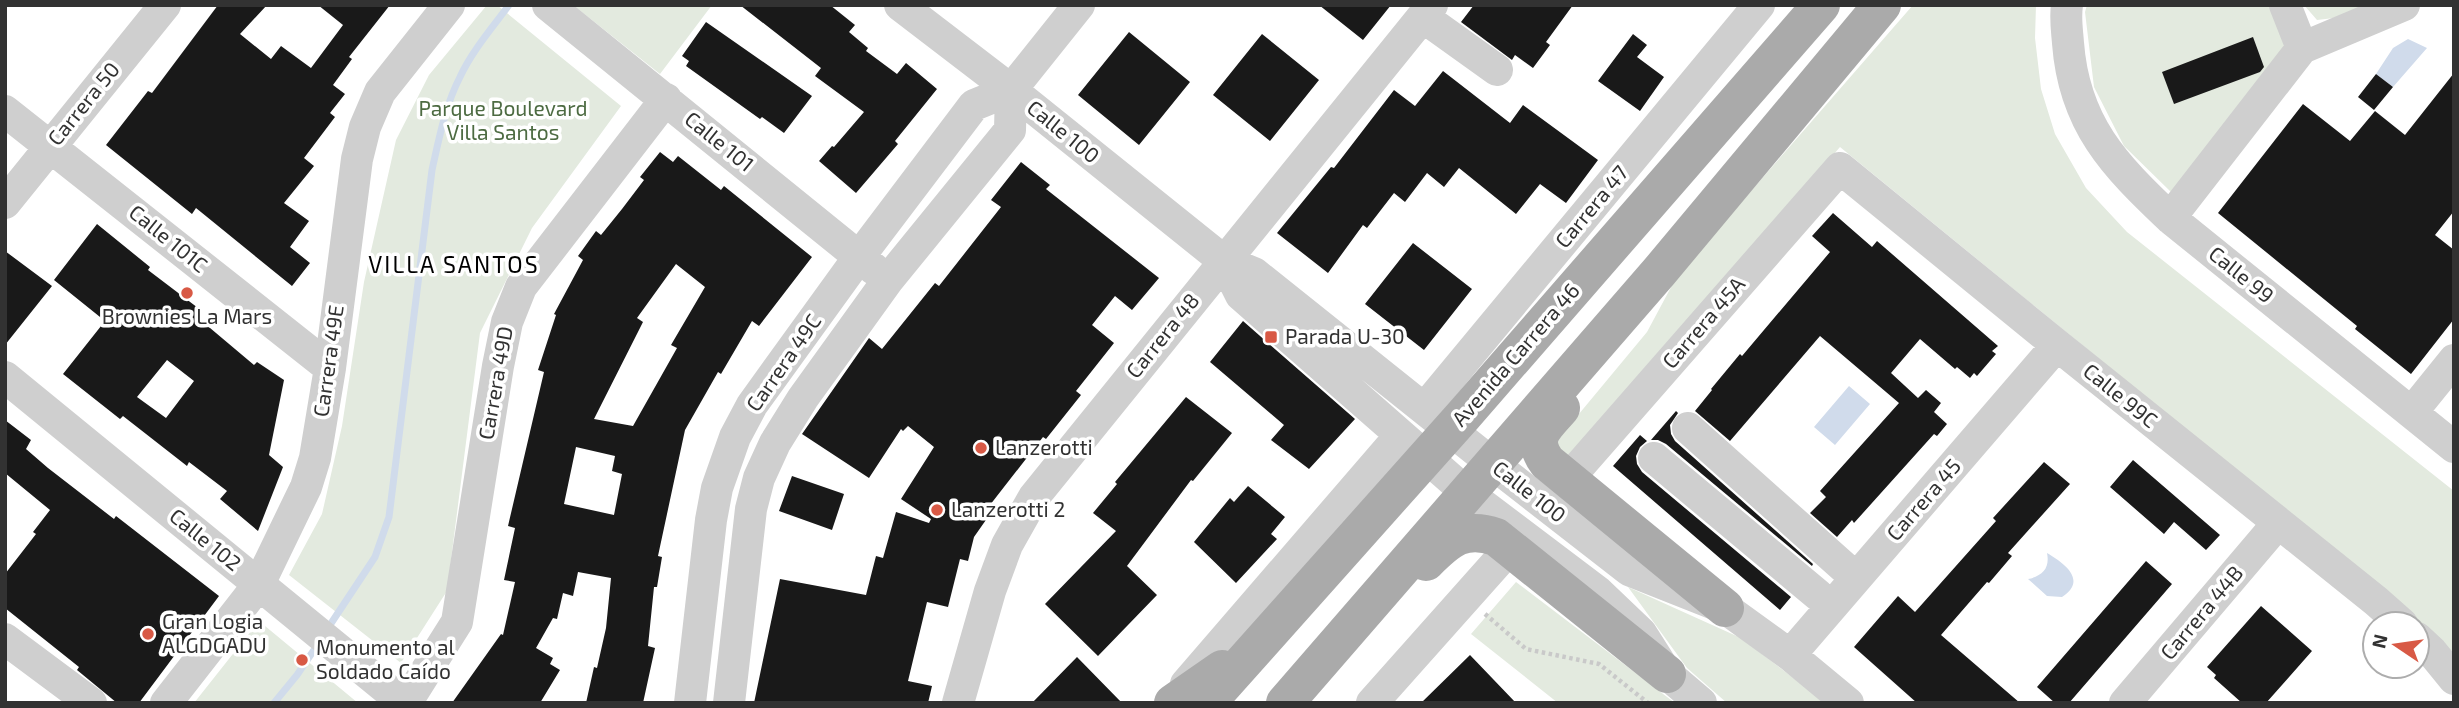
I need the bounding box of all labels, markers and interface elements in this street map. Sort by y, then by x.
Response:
street label: Carrera 50 [42,56,124,150]
street label: Calle 100 [1023,94,1105,167]
park label: Parque Boulevard Villa Santos [418,95,588,144]
street label: Calle 101 [680,106,759,176]
street label: Carrera 47 [1549,160,1633,252]
street label: Calle 101C [125,199,213,277]
street label: Calle 99 [2205,240,2279,307]
district label: VILLA SANTOS [368,250,540,278]
street label: Carrera 45A [1656,271,1749,373]
street label: Avenida Carrera 46 [1446,277,1584,431]
marker: Brownies La Mars [179,285,195,301]
street label: Carrera 48 [1120,288,1204,382]
place label: Brownies La Mars [102,303,272,328]
street label: Carrera 49E [307,303,348,418]
street label: Carrera 49C [740,309,825,416]
place label: Parada U-30 [1285,323,1405,348]
street label: Carrera 49D [472,324,517,441]
marker: Parada U-30 [1263,329,1279,345]
street label: Calle 99C [2079,357,2163,432]
place label: Lanzerotti [995,434,1093,459]
marker: Lanzerotti [973,440,989,456]
street label: Carrera 45 [1881,453,1965,545]
street label: Calle 100 [1488,455,1571,527]
place label: Lanzerotti 2 [951,496,1065,521]
street label: Calle 102 [165,502,247,575]
marker: Lanzerotti 2 [929,502,945,518]
street label: Carrera 44B [2154,560,2247,664]
place label: Gran Logia ALGDGADU [162,608,267,657]
north arrow [2361,610,2431,680]
marker: Gran Logia ALGDGADU [140,626,156,642]
text: N [2366,632,2392,650]
place label: Monumento al Soldado Caído [316,634,456,683]
marker: Monumento al Soldado Caído [294,652,310,668]

